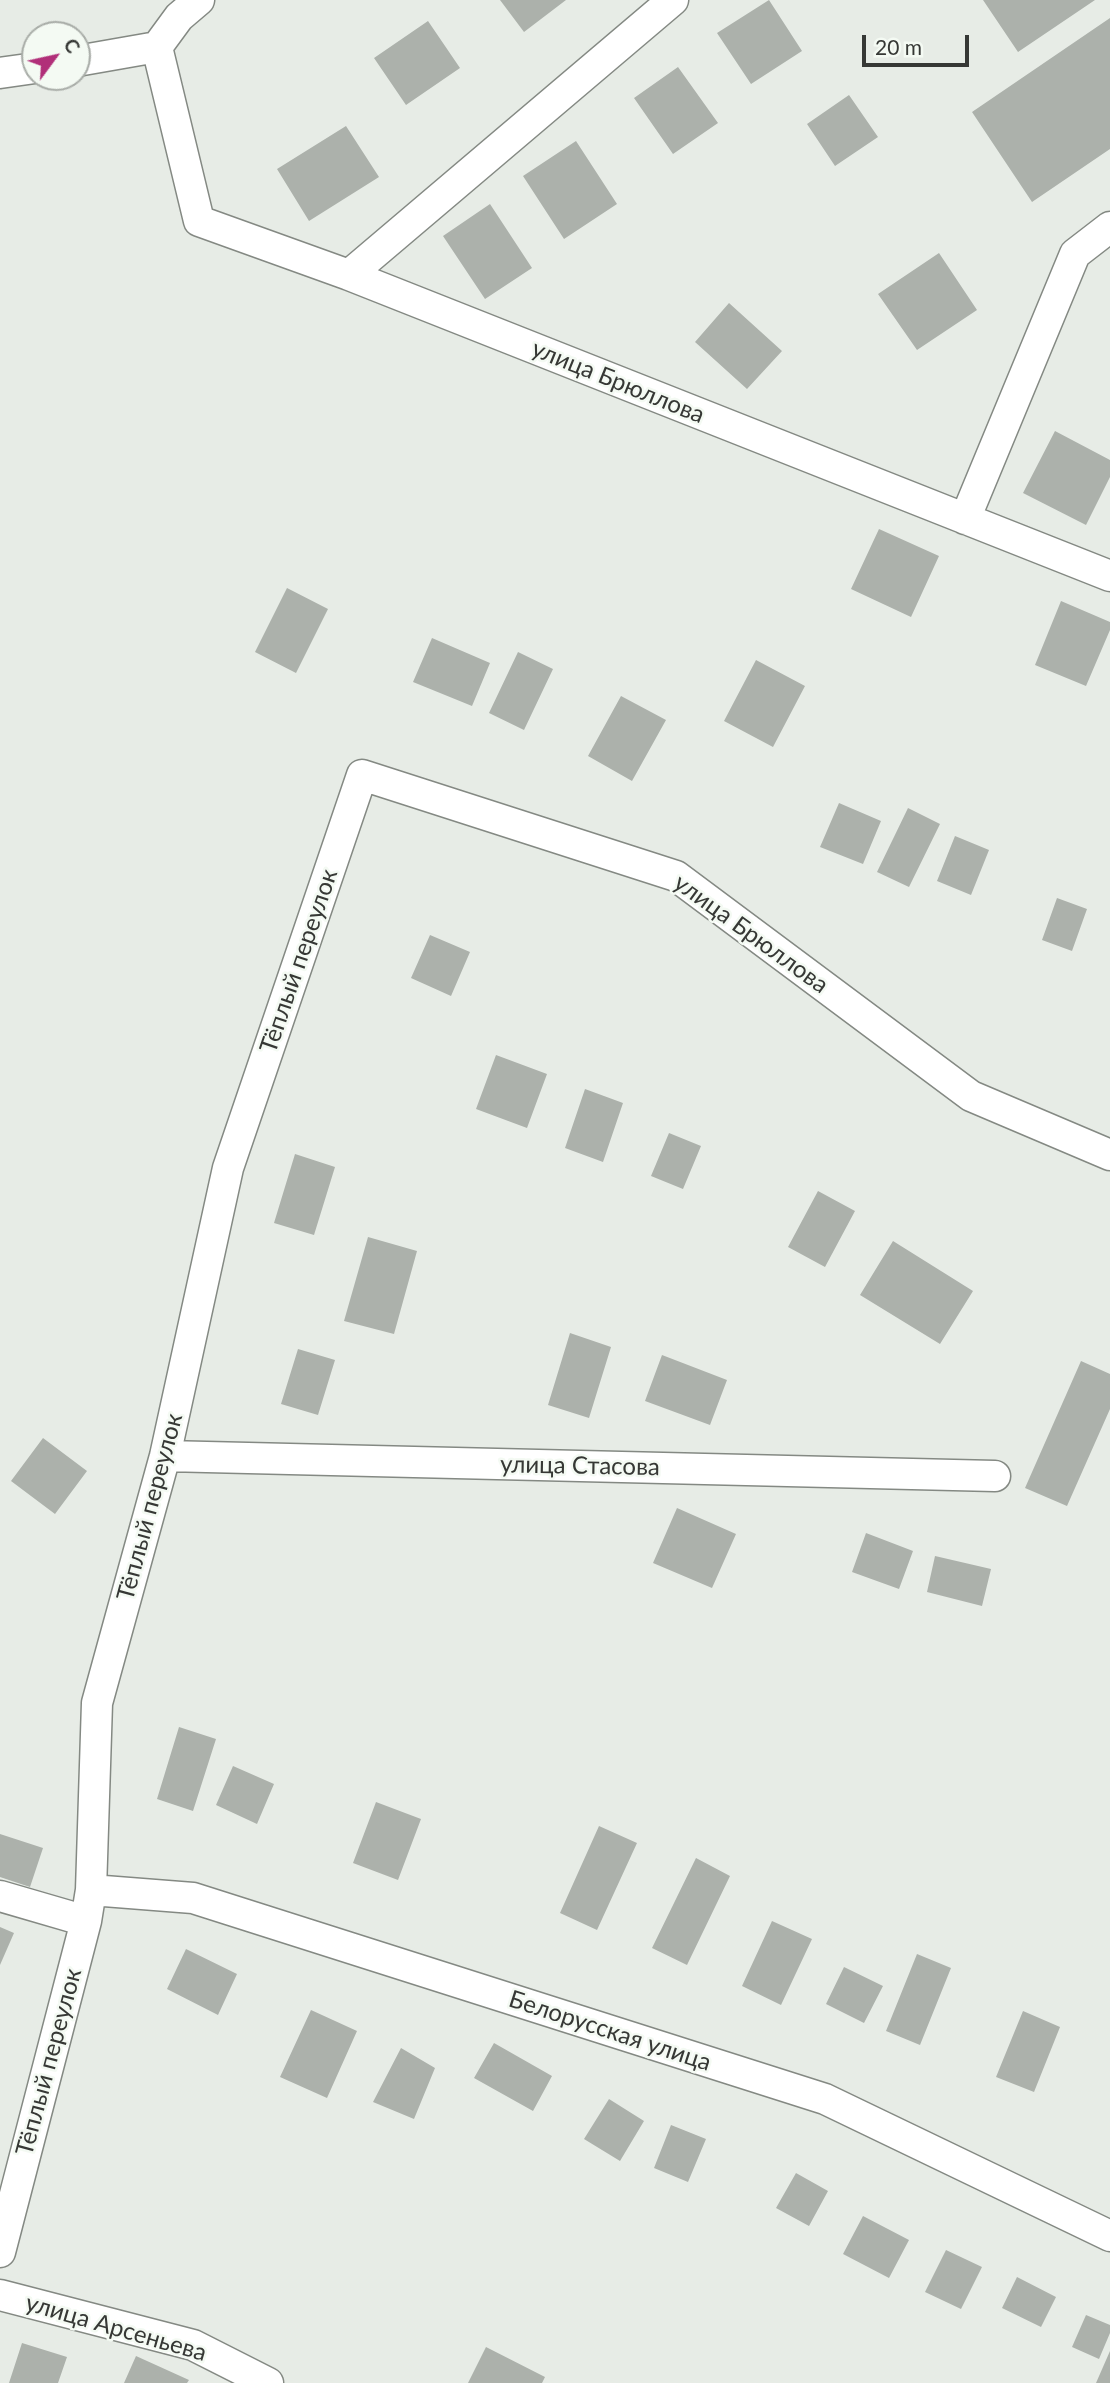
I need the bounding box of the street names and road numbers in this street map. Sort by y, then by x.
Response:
street label: улица Брюллова [527,334,709,430]
street label: Тёплый переулок [254,865,344,1057]
street label: улица Брюллова [668,868,834,1000]
street label: Тёплый переулок [111,1410,189,1604]
street label: улица Стасова [500,1450,660,1482]
street label: Тёплый переулок [10,1965,88,2159]
street label: Белорусская улица [505,1985,715,2077]
street label: улица Арсеньева [22,2288,210,2368]

